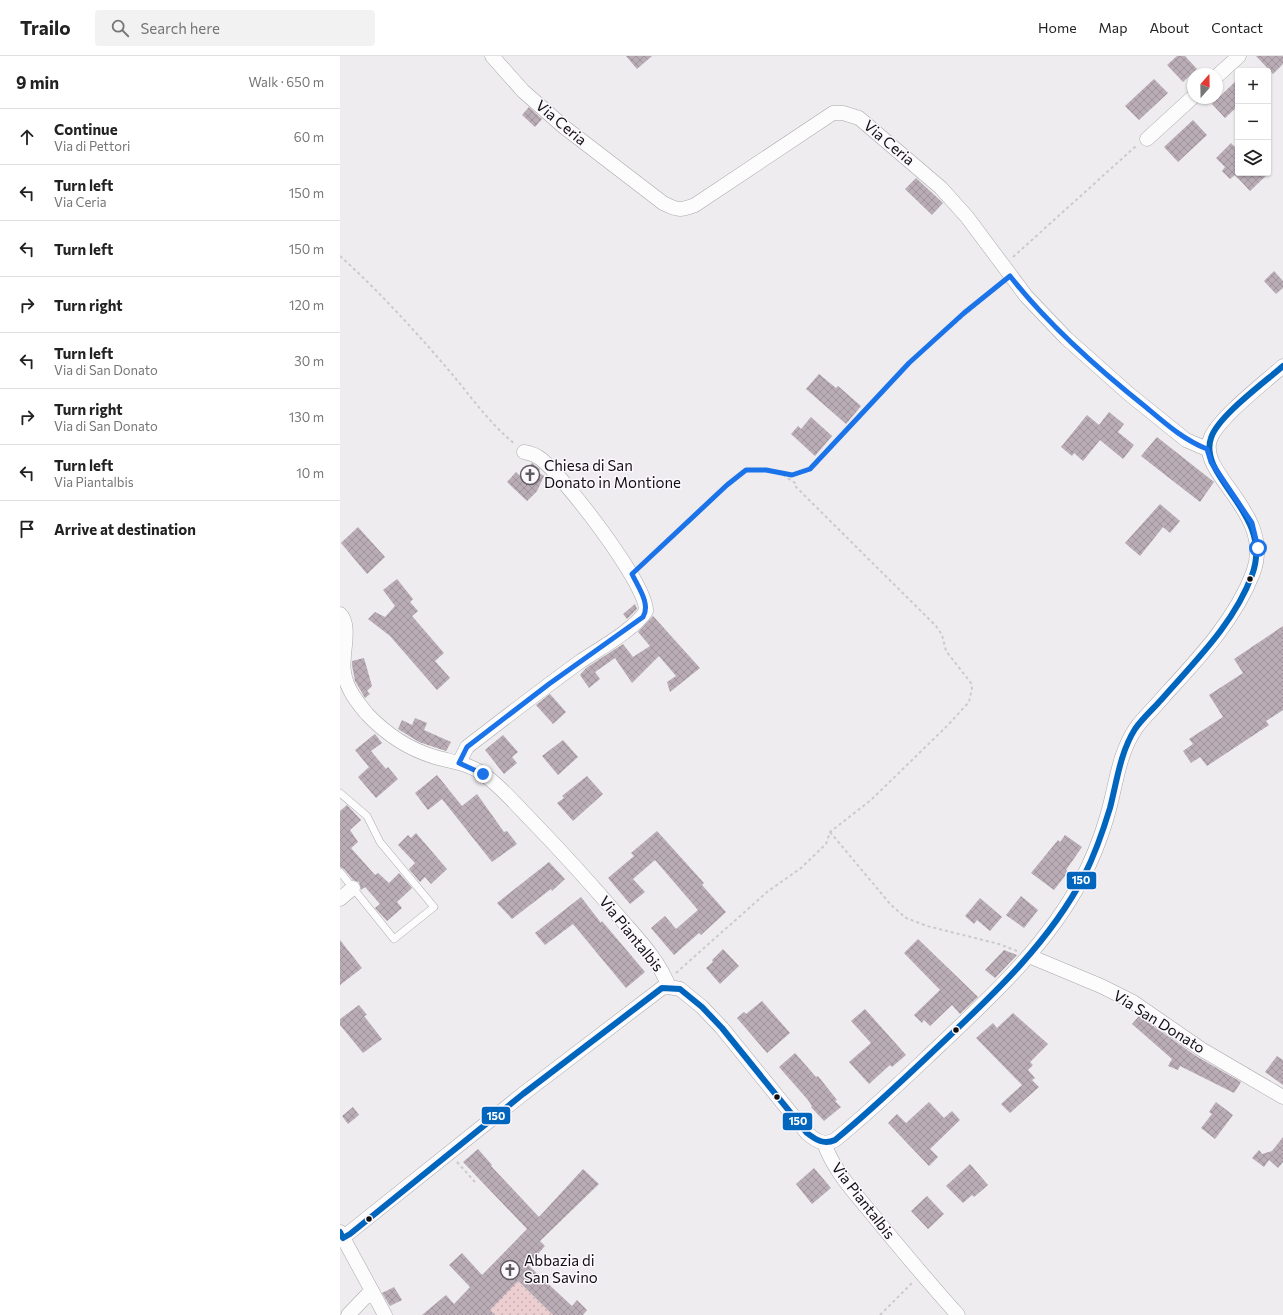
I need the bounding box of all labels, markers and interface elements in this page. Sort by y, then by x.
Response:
search box [95,10,375,46]
text: Trailo [20,16,71,39]
icon: search [109,17,131,39]
text: Search here [141,19,220,37]
text: Home [1038,19,1077,36]
text: Map [1099,19,1127,36]
text: About [1149,19,1189,36]
text: Contact [1211,19,1263,36]
north arrow [1187,68,1223,104]
map controls [1235,68,1271,176]
button: + [1235,68,1271,104]
text: 9 min [16,72,59,93]
text: Walk · 650 m [249,74,324,90]
street label: Via Ceria [533,96,591,149]
button: − [1235,104,1271,140]
street label: Via Ceria [861,116,919,169]
text: Continue [54,120,118,138]
icon: ahead [16,126,38,148]
text: 60 m [294,129,324,145]
text: Via di Pettori [54,138,130,154]
button: layers [1235,140,1271,176]
text: Turn left [54,176,113,194]
icon: left [16,182,38,204]
text: 150 m [289,185,324,201]
text: Via Ceria [54,194,107,210]
icon: left [16,238,38,260]
text: Turn left [54,240,113,258]
text: 150 m [289,241,324,257]
icon: right [16,294,38,316]
text: Turn right [54,296,123,314]
text: 120 m [289,297,324,313]
text: Turn left [54,344,113,362]
icon: left [16,350,38,372]
text: 30 m [294,353,324,369]
text: Via di San Donato [54,362,158,378]
text: Turn right [54,400,123,418]
icon: right [16,406,38,428]
text: 130 m [289,409,324,425]
text: Via di San Donato [54,418,158,434]
text: Turn left [54,456,113,474]
place label: Chiesa di San Donato in Montione [544,456,681,491]
icon: left [16,462,38,484]
church icon: Chiesa di San Donato in Montione [519,464,541,486]
text: 10 m [296,465,324,481]
text: Via Piantalbis [54,474,134,490]
icon: arrive [16,518,38,540]
text: Arrive at destination [54,520,196,538]
route start [1249,539,1267,557]
unlabelled marker [1245,574,1255,584]
route end [474,765,492,783]
line badge: 150 [1066,871,1097,890]
text: 150 [1072,873,1090,886]
street label: Via Piantalbis [596,892,668,975]
street label: Via San Donato [1110,986,1209,1056]
unlabelled marker [951,1025,961,1035]
unlabelled marker [772,1092,782,1102]
line badge: 150 [481,1106,511,1125]
text: 150 [487,1109,505,1122]
line badge: 150 [782,1112,813,1131]
text: 150 [789,1114,807,1127]
street label: Via Piantalbis [828,1159,899,1242]
unlabelled marker [364,1214,374,1224]
place label: Abbazia di San Savino [524,1251,598,1286]
church icon: Abbazia di San Savino [499,1259,521,1281]

